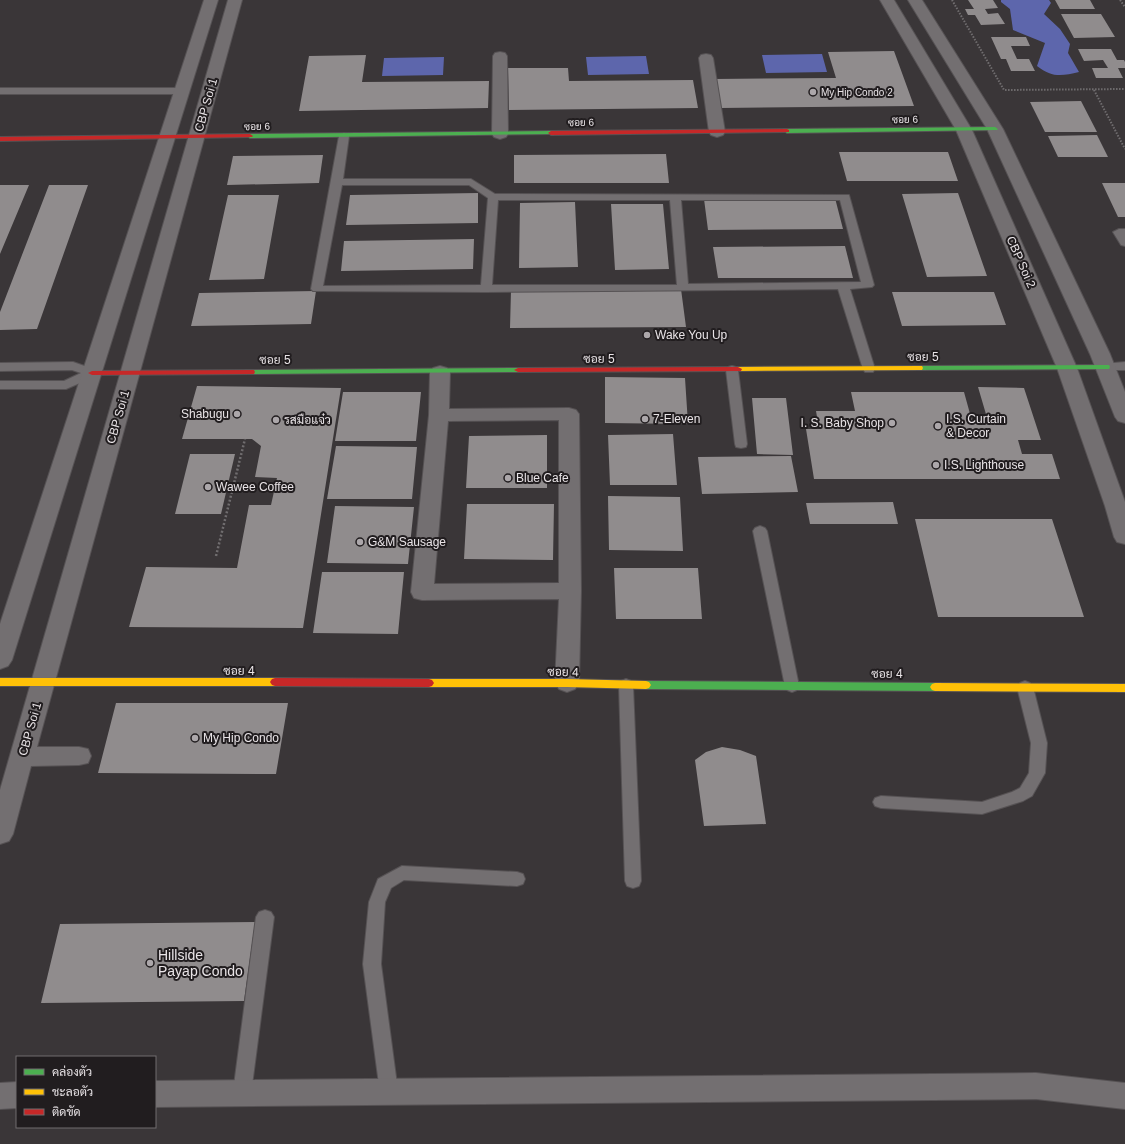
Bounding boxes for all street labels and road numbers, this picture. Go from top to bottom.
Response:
street label: CBP Soi 1 [192,76,220,133]
street label: ซอย 6 [892,114,919,125]
street label: ซอย 6 [568,117,595,128]
street label: ซอย 6 [244,121,271,132]
street label: CBP Soi 2 [1003,234,1039,290]
street label: ซอย 5 [907,350,939,364]
street label: ซอย 5 [583,352,615,366]
street label: ซอย 5 [259,353,291,367]
street label: CBP Soi 1 [104,388,132,445]
street label: ซอย 4 [223,664,255,678]
street label: ซอย 4 [547,665,579,679]
street label: ซอย 4 [871,667,903,681]
street label: CBP Soi 1 [16,700,44,757]

